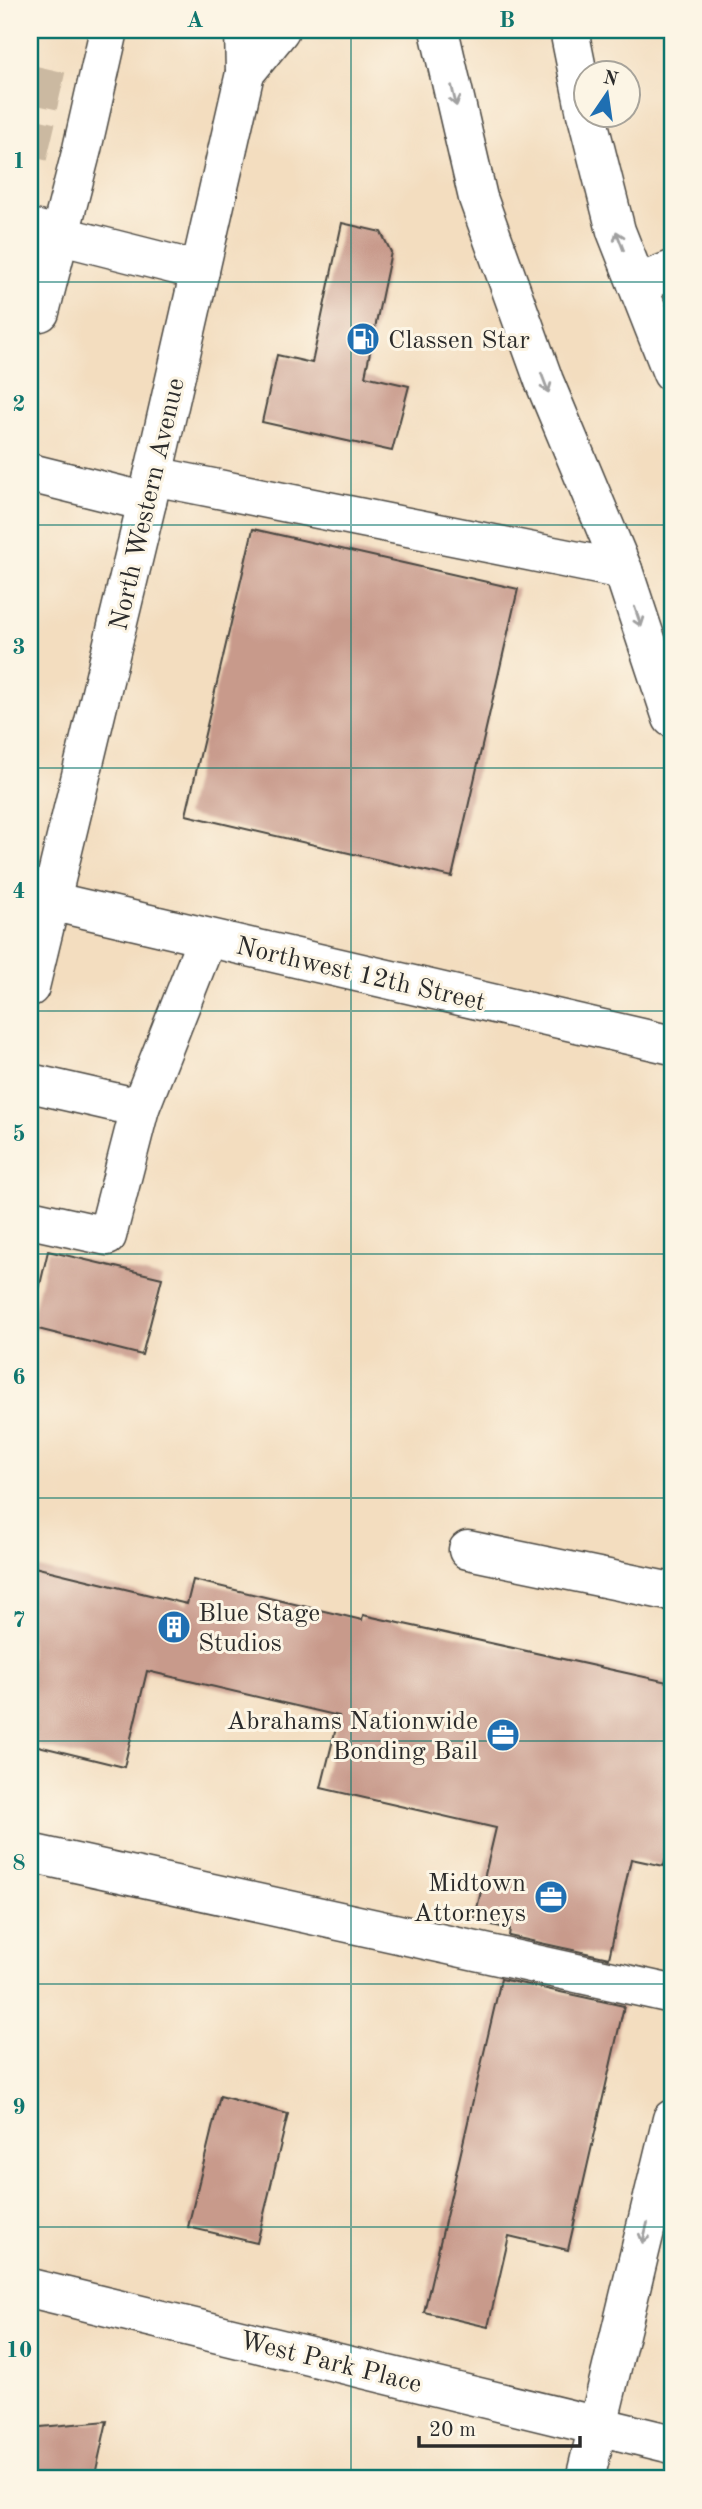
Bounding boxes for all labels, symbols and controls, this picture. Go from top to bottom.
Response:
text: A [186,9,204,32]
text: B [499,9,515,32]
north arrow [572,60,642,130]
text: N [601,69,620,91]
one-way arrow [448,84,461,107]
text: 1 [12,150,26,173]
one-way arrow [613,231,626,253]
fuel station icon: Classen Star [344,320,382,358]
place label: Classen Star [388,328,530,354]
one-way arrow [539,371,552,393]
street label: North Western Avenue [106,376,190,633]
text: 2 [12,393,26,416]
one-way arrow [633,605,645,627]
text: 3 [12,636,26,659]
text: 4 [12,880,26,903]
street label: Northwest 12th Street [233,934,488,1016]
text: 5 [12,1123,26,1146]
text: 6 [12,1366,26,1389]
place label: Blue Stage Studios [198,1601,320,1657]
building icon: Blue Stage Studios [155,1608,193,1646]
text: 7 [12,1609,26,1632]
place label: Abrahams Nationwide Bonding Bail [226,1709,478,1765]
office icon: Abrahams Nationwide Bonding Bail [484,1716,522,1754]
text: 8 [12,1852,26,1875]
place label: Midtown Attorneys [413,1871,526,1927]
office icon: Midtown Attorneys [532,1878,570,1916]
text: 9 [12,2096,26,2119]
one-way arrow [638,2221,651,2243]
street label: West Park Place [237,2328,424,2398]
text: 10 [6,2339,32,2362]
scale bar [419,2404,580,2448]
text: 20 m [429,2420,476,2441]

